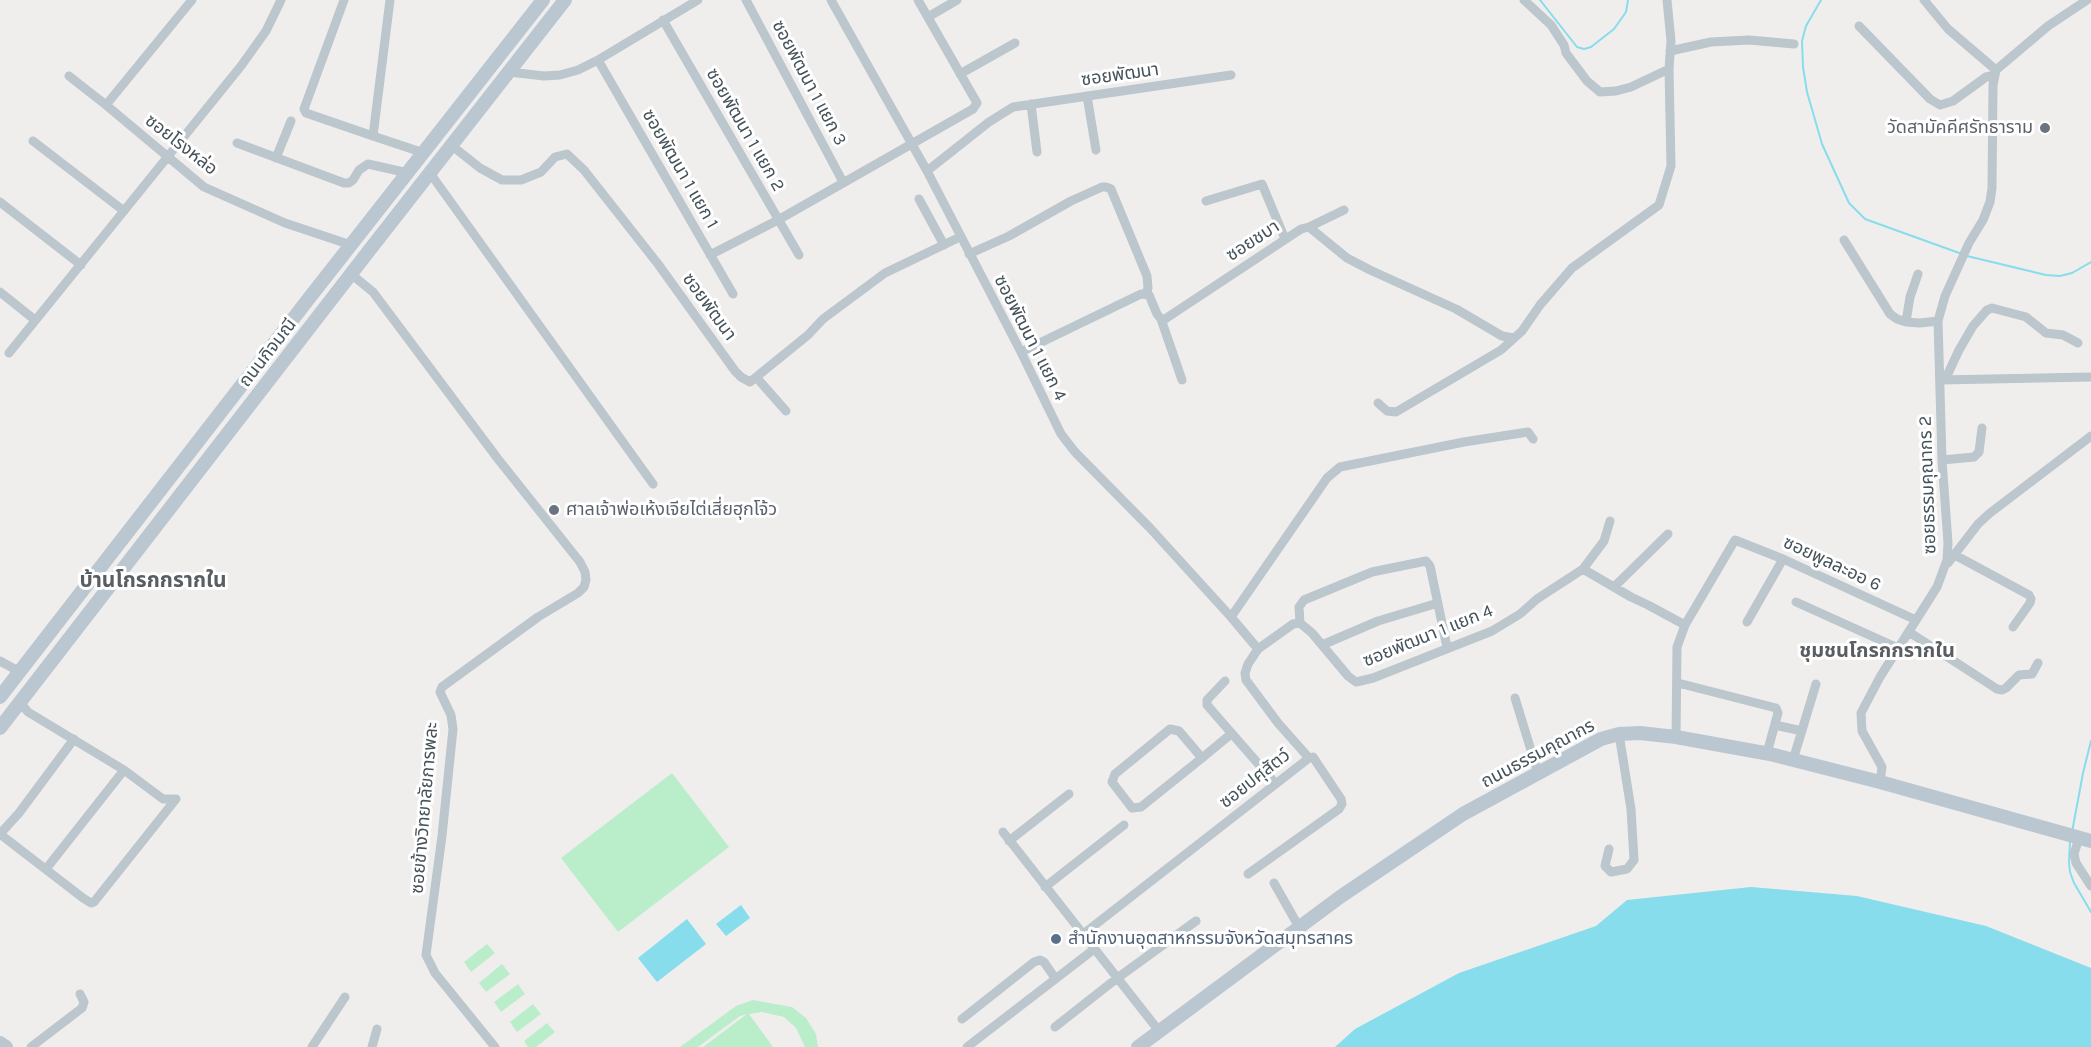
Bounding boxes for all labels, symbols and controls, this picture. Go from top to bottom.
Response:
street label: ซอยพัฒนา 1 แยก 3 [767,17,851,149]
street label: ซอยพัฒนา [1080,59,1160,91]
street label: ซอยพัฒนา 1 แยก 2 [701,65,789,195]
street label: ซอยพัฒนา 1 แยก 1 [637,106,723,232]
street label: ซอยโรงหล่อ [140,110,222,180]
place label: วัดสามัคคีศรัทธาราม [1887,117,2033,139]
marker: วัดสามัคคีศรัทธาราม [2038,121,2052,135]
street label: ซอยชบา [1222,216,1284,266]
street label: ซอยพัฒนา [677,269,741,345]
street label: ซอยพัฒนา 1 แยก 4 [989,272,1071,404]
street label: ถนนกิจมณี [235,315,301,391]
street label: ซอยธรรมคุณากร 2 [1915,415,1941,555]
place label: ศาลเจ้าพ่อเห้งเจียไต่เสี่ยฮุกโจ้ว [566,499,777,521]
marker: ศาลเจ้าพ่อเห้งเจียไต่เสี่ยฮุกโจ้ว [547,503,561,517]
street label: ซอยพูลละออ 6 [1780,532,1884,596]
district label: บ้านโกรกกรากใน [79,568,227,594]
street label: ซอยพัฒนา 1 แยก 4 [1360,600,1496,672]
district label: ชุมชนโกรกกรากใน [1799,639,1955,663]
street label: ถนนธรรมคุณากร [1477,715,1599,793]
street label: ซอยข้างวิทยาลัยการพละ [407,721,443,895]
street label: ซอยปศุสัตว์ [1215,745,1295,813]
place label: สำนักงานอุตสาหกรรมจังหวัดสมุทรสาคร [1068,928,1353,950]
marker: สำนักงานอุตสาหกรรมจังหวัดสมุทรสาคร [1049,932,1063,946]

